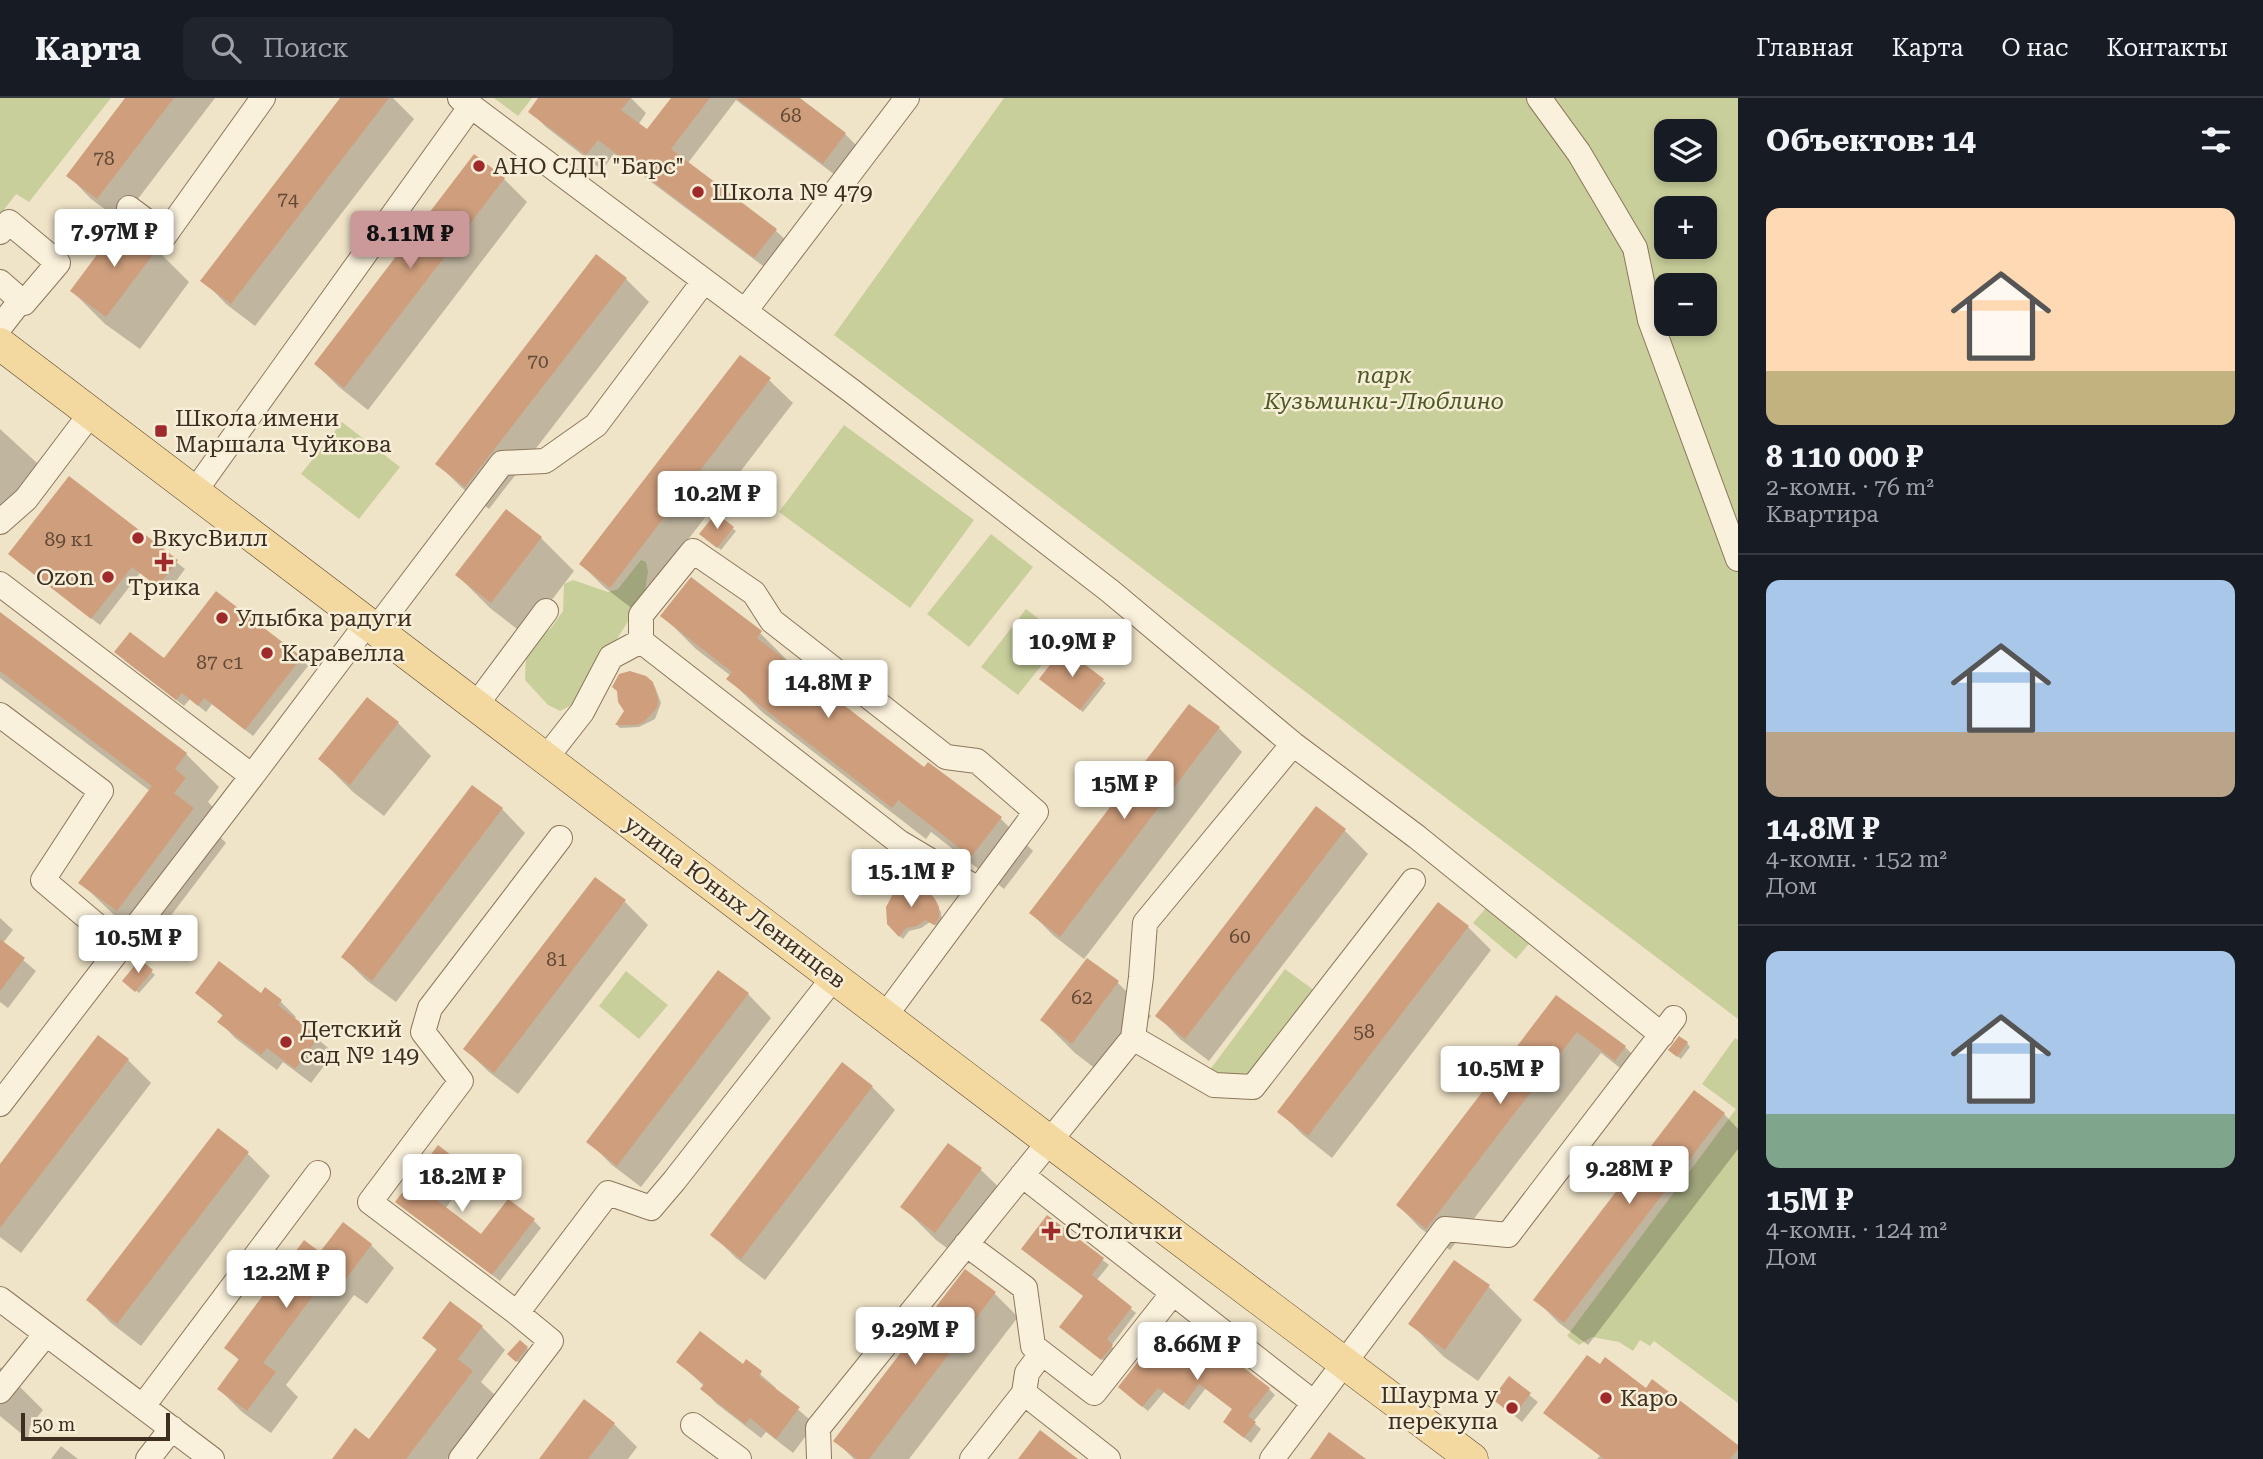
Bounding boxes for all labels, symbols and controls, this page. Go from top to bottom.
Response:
search box [183,17,673,80]
text: Карта [35,29,141,68]
icon: search [207,29,245,67]
text: Поиск [263,33,349,63]
text: Главная [1756,34,1854,62]
text: Карта [1892,34,1963,62]
text: О нас [2001,34,2068,62]
text: Контакты [2106,34,2228,62]
house number: 68 [780,104,802,127]
map controls [1654,119,1717,336]
button: layers [1654,119,1717,182]
icon: filters [2197,121,2235,159]
text: Объектов: 14 [1766,123,1976,158]
house number: 78 [93,147,115,170]
place label: АНО СДЦ "Барс" [493,153,684,180]
marker: АНО СДЦ "Барс" [471,158,487,174]
place label: Школа № 479 [712,179,873,206]
marker: Школа № 479 [690,184,706,200]
house number: 74 [277,188,299,211]
button: + [1654,196,1717,259]
pin: 7.97M ₽ [49,209,179,269]
pin: 8.11M ₽ [345,212,475,271]
text: 7.97M ₽ [71,218,157,245]
text: 8.11M ₽ [367,220,453,247]
icon: home [1938,253,2064,379]
button: − [1654,273,1717,336]
house number: 70 [527,350,549,373]
park label: парк Кузьминки-Люблино [1263,362,1504,415]
place label: Школа имени Маршала Чуйкова [175,405,392,458]
marker: Школа имени Маршала Чуйкова [153,423,169,439]
text: 8 110 000 ₽ [1766,439,1923,474]
pin: 10.2M ₽ [652,472,782,531]
text: 2-комн. · 76 m² [1766,474,1934,501]
text: 10.2M ₽ [674,480,760,507]
text: Квартира [1766,501,1879,528]
place label: ВкусВилл [152,525,268,552]
house number: 89 к1 [45,528,93,551]
marker: ВкусВилл [130,530,146,546]
marker: Трика [156,554,172,570]
place label: Ozon [36,564,94,591]
marker: Ozon [100,569,116,585]
place label: Трика [128,574,200,601]
place label: Улыбка радуги [236,605,412,632]
marker: Улыбка радуги [214,610,230,626]
pin: 10.9M ₽ [1007,620,1137,679]
icon: home [1938,625,2064,751]
text: 10.9M ₽ [1029,628,1115,655]
place label: Каравелла [281,640,405,667]
marker: Каравелла [259,645,275,661]
house number: 87 с1 [196,651,244,674]
pin: 14.8M ₽ [763,660,893,720]
text: 14.8M ₽ [785,669,871,696]
pin: 15M ₽ [1075,762,1173,821]
text: 15M ₽ [1091,770,1157,797]
street label: улица Юных Ленинцев [619,810,851,994]
text: 14.8M ₽ [1766,811,1879,846]
text: 4-комн. · 152 m² [1766,846,1947,873]
pin: 15.1M ₽ [846,850,976,909]
text: 15.1M ₽ [868,858,954,885]
text: Дом [1766,873,1817,900]
pin: 10.5M ₽ [73,916,203,975]
text: 10.5M ₽ [95,924,181,951]
house number: 60 [1229,925,1251,948]
house number: 81 [546,948,568,971]
house number: 62 [1071,986,1093,1009]
icon: home [1938,996,2064,1122]
place label: Детский сад № 149 [300,1016,419,1069]
house number: 58 [1353,1020,1375,1043]
marker: Детский сад № 149 [278,1034,294,1050]
pin: 10.5M ₽ [1435,1046,1565,1106]
text: 10.5M ₽ [1457,1055,1543,1082]
pin: 9.28M ₽ [1564,1146,1694,1206]
pin: 18.2M ₽ [397,1154,527,1214]
text: 9.28M ₽ [1586,1155,1672,1182]
text: 18.2M ₽ [419,1163,505,1190]
text: 15M ₽ [1766,1182,1853,1217]
text: 4-комн. · 124 m² [1766,1217,1947,1244]
place label: Столички [1065,1218,1183,1245]
marker: Столички [1043,1223,1059,1239]
text: Дом [1766,1244,1817,1271]
pin: 12.2M ₽ [221,1250,351,1310]
text: 12.2M ₽ [243,1259,329,1286]
pin: 9.29M ₽ [850,1308,980,1367]
text: 9.29M ₽ [872,1316,958,1343]
pin: 8.66M ₽ [1132,1322,1262,1382]
text: 8.66M ₽ [1154,1331,1240,1358]
place label: Шаурма у перекупа [1381,1382,1499,1435]
place label: Kapo [1620,1385,1678,1412]
marker: Kapo [1598,1390,1614,1406]
marker: Шаурма у перекупа [1504,1400,1520,1416]
scale bar [21,1410,170,1442]
text: 50 m [32,1413,75,1436]

